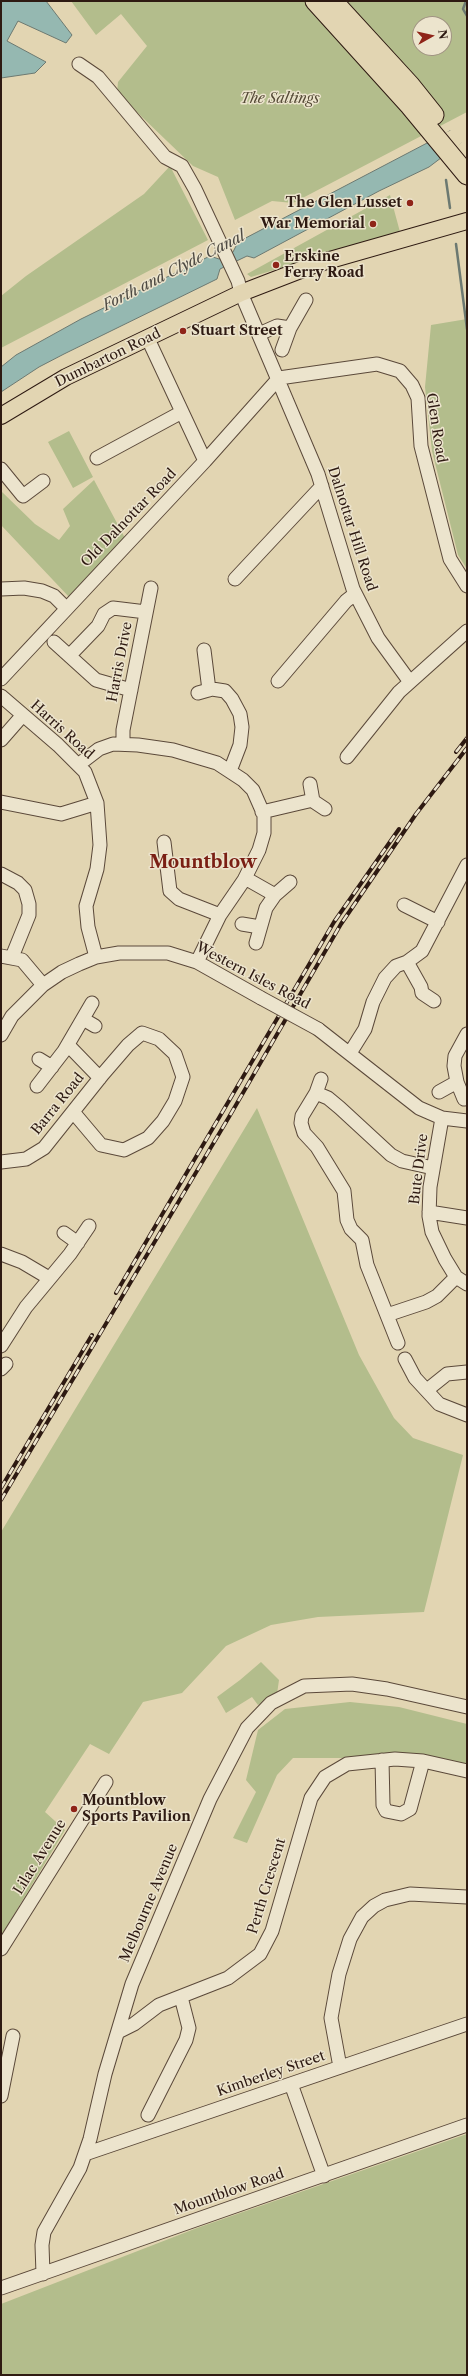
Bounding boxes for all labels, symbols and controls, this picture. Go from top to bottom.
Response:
north arrow [412,16,452,56]
text: N [435,29,450,40]
park label: The Saltings [240,91,320,107]
place label: The Glen Lusset [286,195,402,211]
marker: The Glen Lusset [405,198,415,208]
place label: War Memorial [260,216,365,232]
marker: War Memorial [368,219,378,229]
water label: Forth and Clyde Canal [100,227,248,315]
place label: Erskine Ferry Road [284,249,364,282]
marker: Erskine Ferry Road [271,260,281,270]
place label: Stuart Street [191,323,283,339]
street label: Dumbarton Road [52,325,164,391]
marker: Stuart Street [178,326,188,336]
street label: Glen Road [422,392,450,464]
street label: Dalnottar Hill Road [324,465,380,593]
street label: Old Dalnottar Road [78,466,180,570]
street label: Harris Drive [104,620,136,704]
street label: Harris Road [27,697,97,763]
district label: Mountblow [149,852,257,874]
street label: Western Isles Road [193,939,313,1013]
street label: Barra Road [28,1070,88,1138]
street label: Bute Drive [406,1133,432,1205]
place label: Mountblow Sports Pavilion [82,1793,191,1826]
marker: Mountblow Sports Pavilion [69,1804,79,1814]
street label: Lilac Avenue [10,1816,70,1898]
street label: Perth Crescent [244,1836,290,1936]
street label: Melbourne Avenue [116,1841,182,1965]
street label: Kimberley Street [215,2048,327,2100]
street label: Mountblow Road [172,2165,286,2219]

